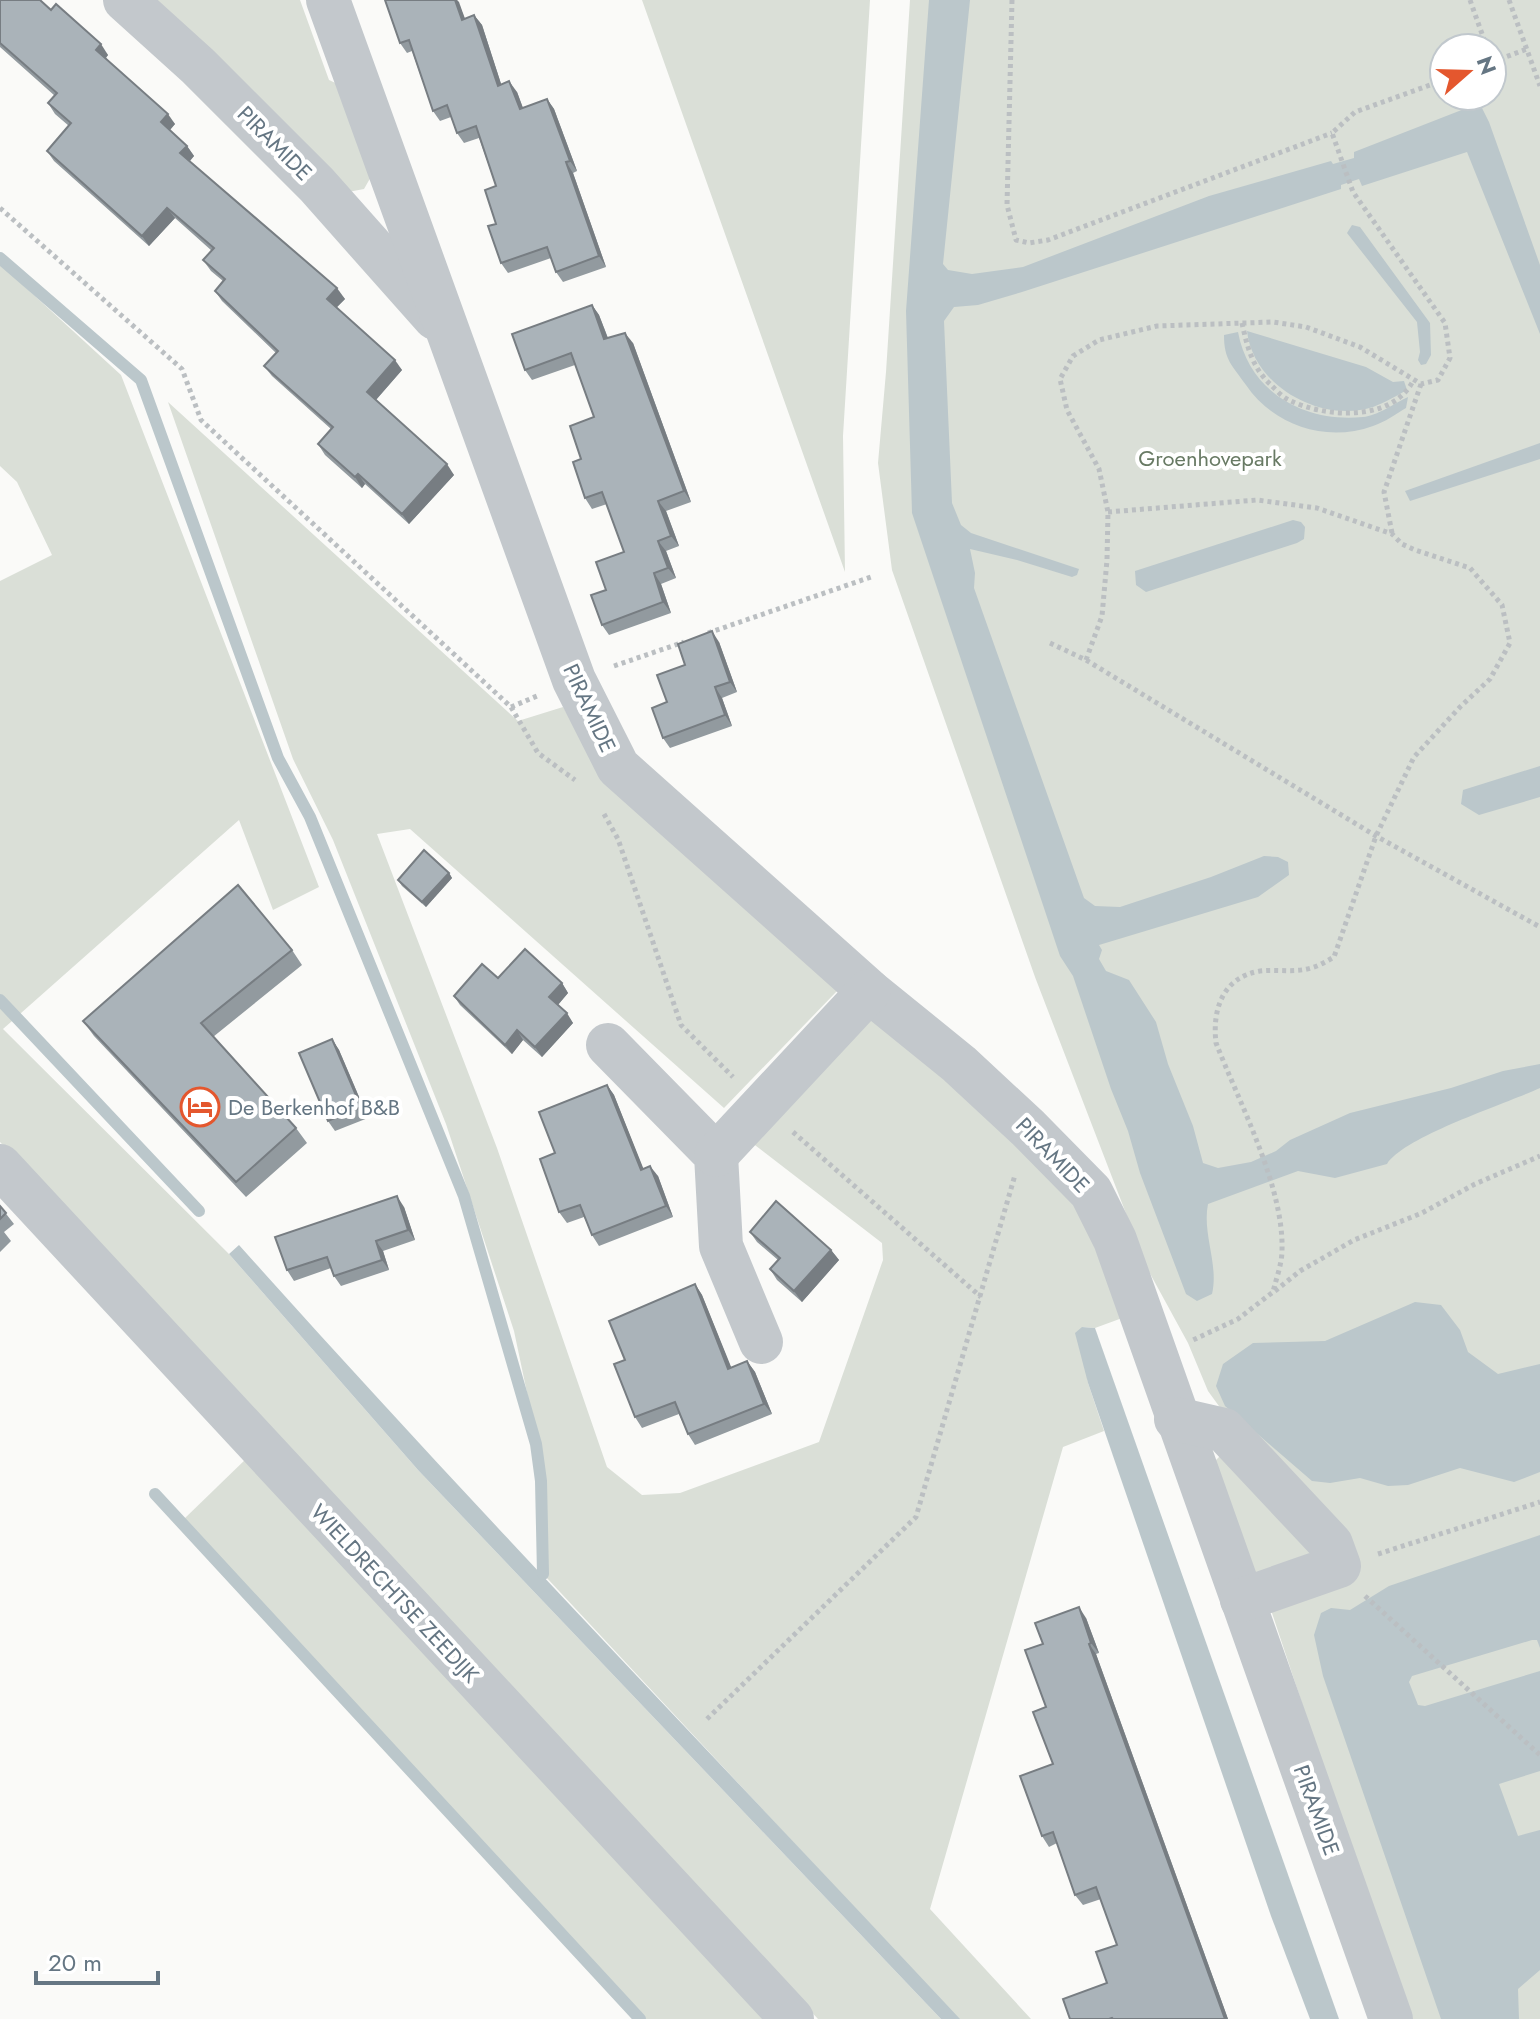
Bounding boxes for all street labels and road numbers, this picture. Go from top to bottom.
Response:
street label: PIRAMIDE [230,98,320,188]
street label: PIRAMIDE [556,658,624,758]
street label: PIRAMIDE [1009,1110,1097,1200]
street label: WIELDRECHTSE ZEEDIJK [303,1496,487,1690]
street label: PIRAMIDE [1286,1760,1348,1860]

